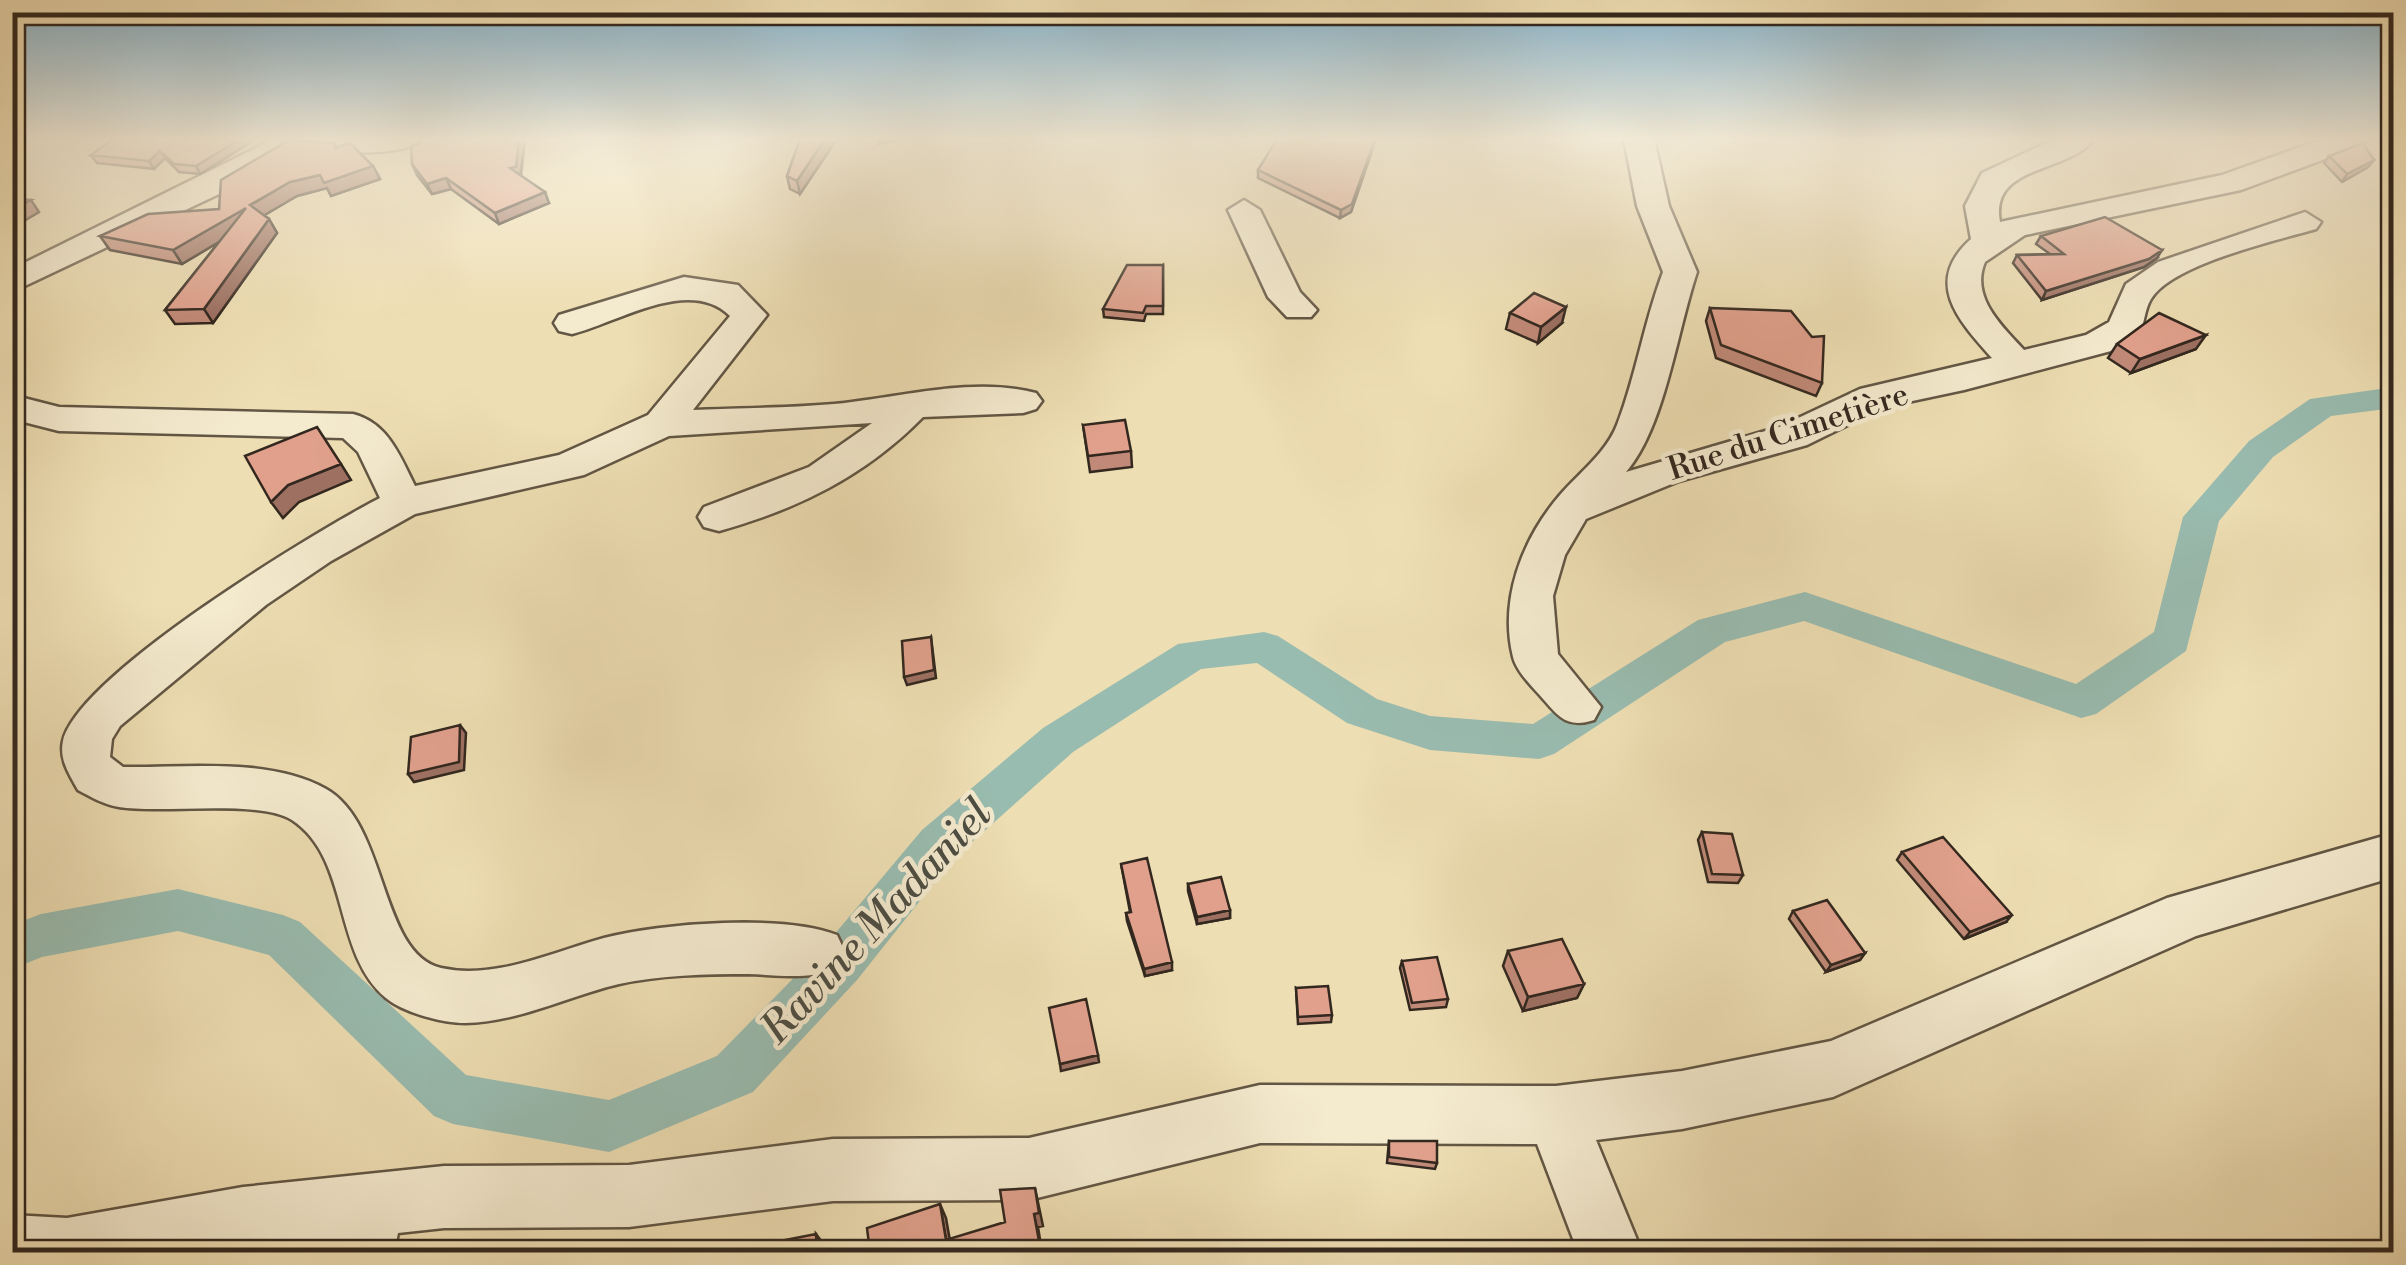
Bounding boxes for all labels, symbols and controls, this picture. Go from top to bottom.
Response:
street label: Rue du Cimetière [1663,374,1913,490]
water label: Ravine Madaniel [749,788,1004,1056]

